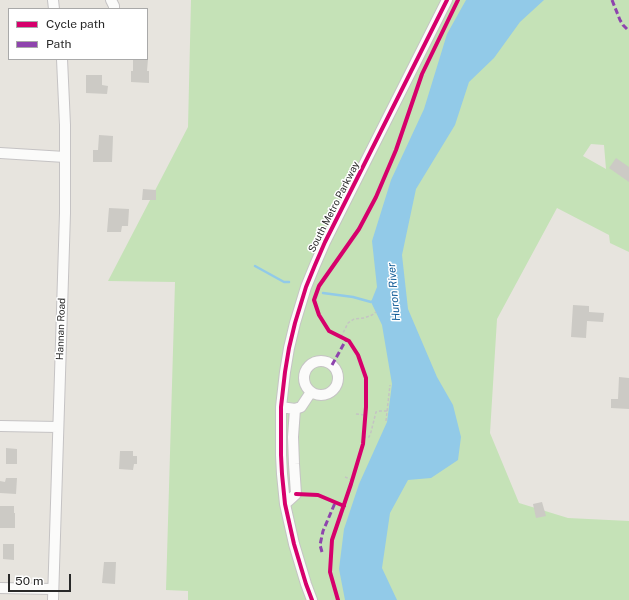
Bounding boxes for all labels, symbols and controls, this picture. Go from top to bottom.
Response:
legend [8,8,148,60]
text: Cycle path [46,17,105,31]
text: Path [46,37,72,51]
street label: South Metro Parkway [306,160,362,254]
water label: Huron River [385,262,403,322]
street label: Hannan Road [54,298,68,360]
scale bar [10,566,73,592]
text: 50 m [15,574,43,588]

